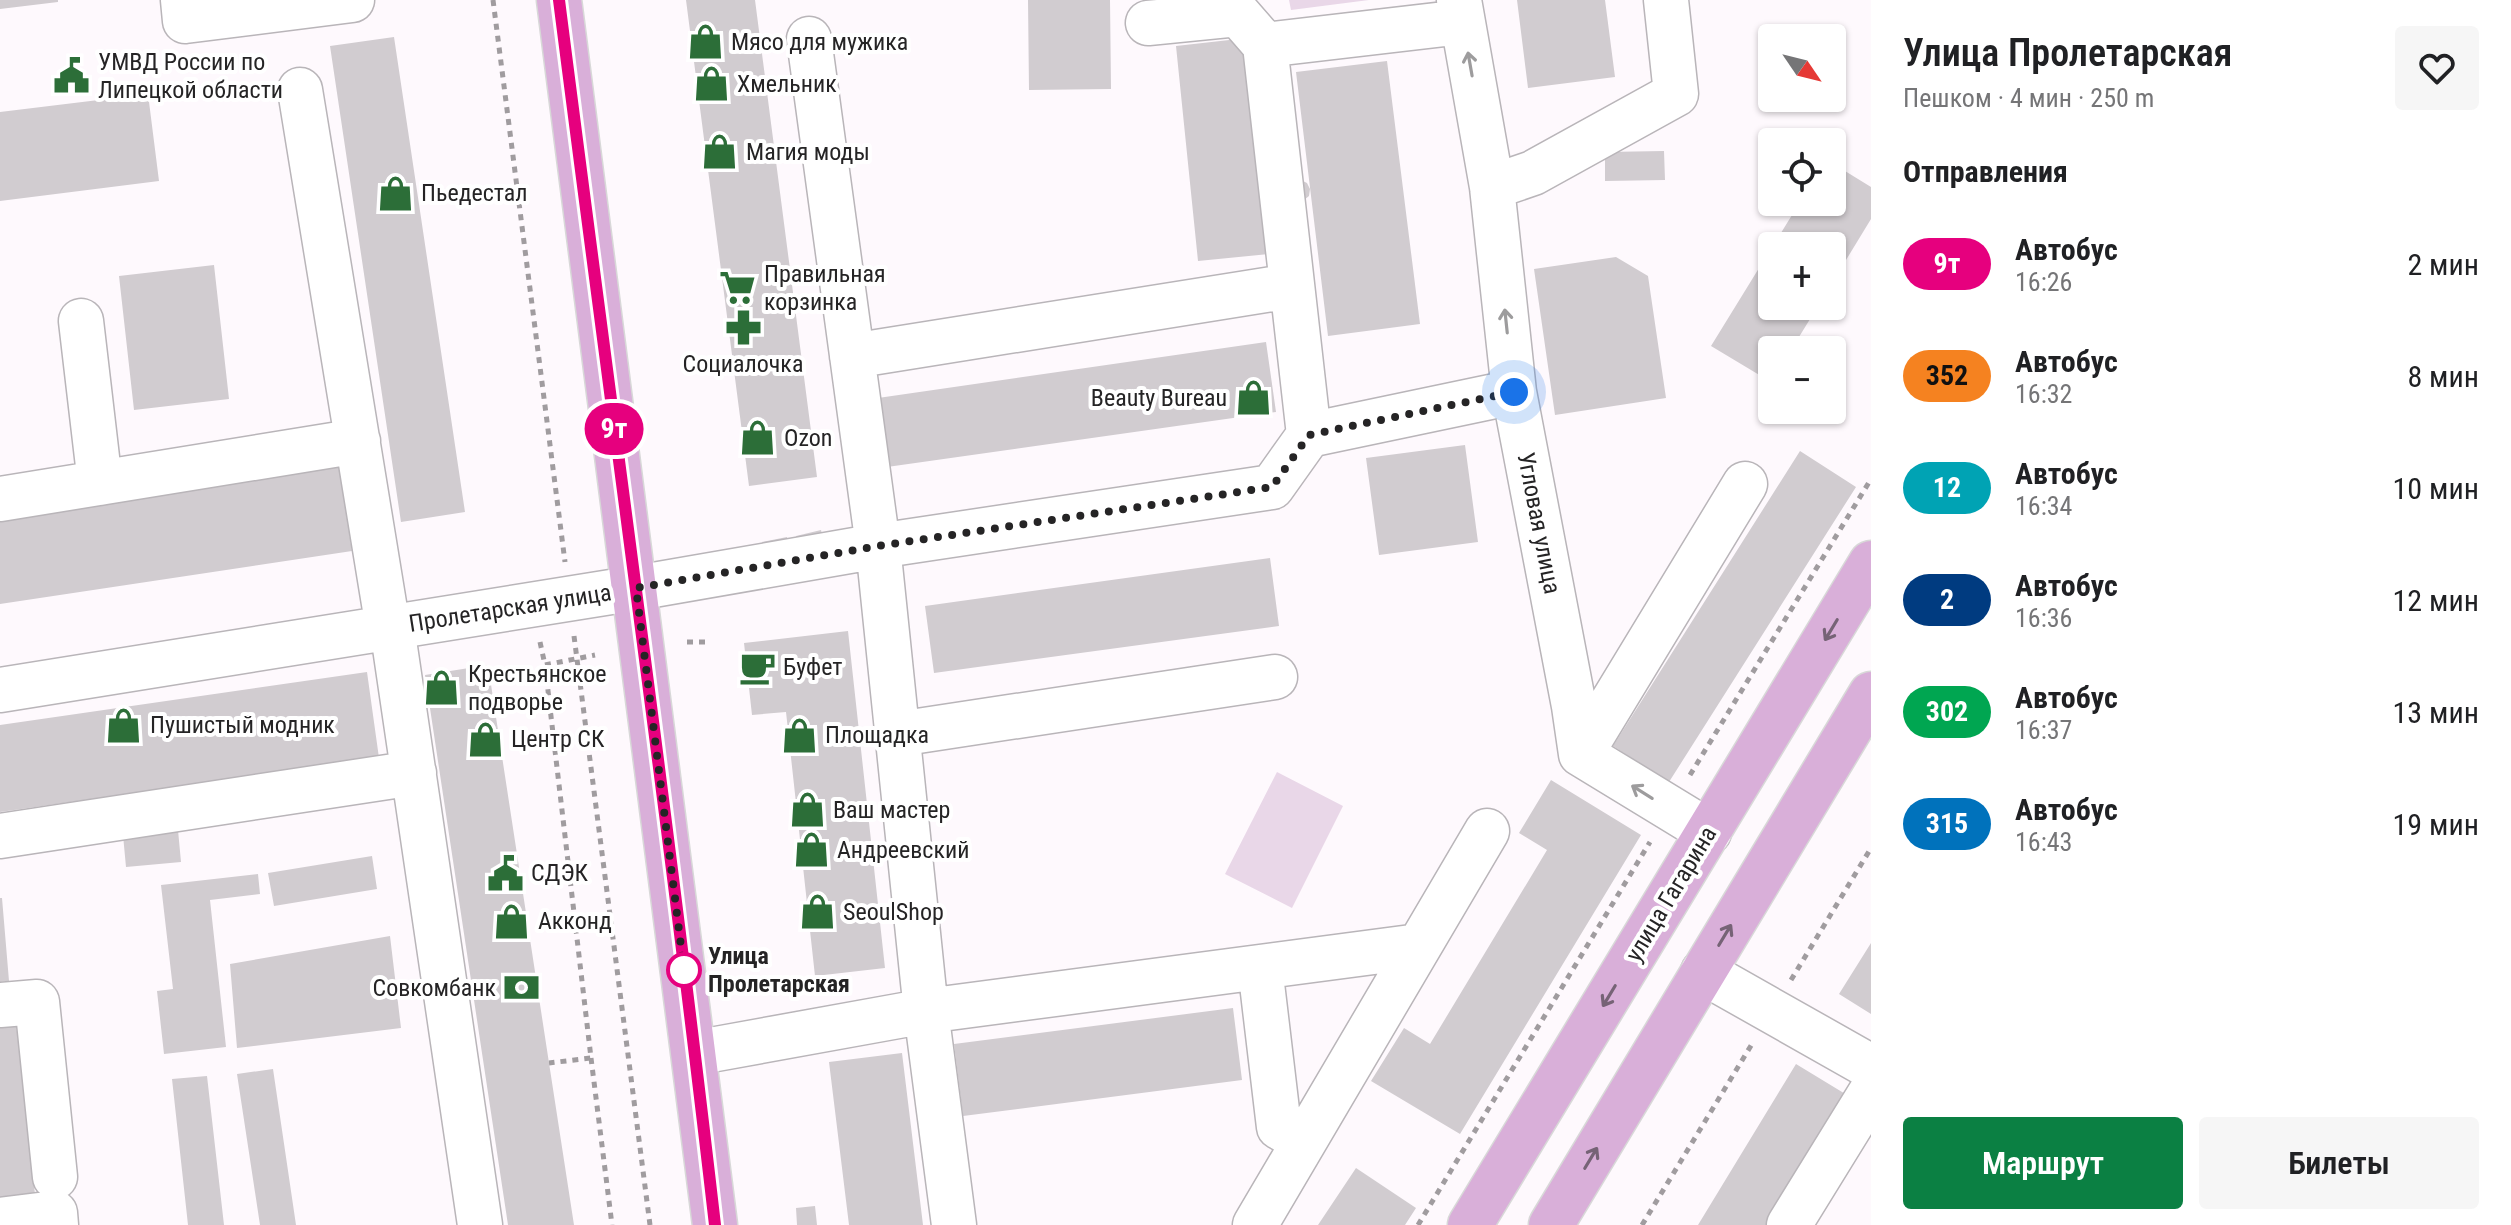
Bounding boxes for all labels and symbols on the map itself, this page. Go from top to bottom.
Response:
shop icon: Мясо для мужика [686,23,724,61]
north arrow [1758,24,1846,112]
place label: Мясо для мужика [731,28,908,56]
place label: УМВД России по Липецкой области [98,48,283,104]
one-way arrow [1461,51,1476,77]
public building icon: УМВД России по Липецкой области [53,57,91,95]
shop icon: Хмельник [692,65,730,103]
place label: Хмельник [737,70,837,98]
shop icon: Магия моды [701,133,739,171]
place label: Магия моды [746,138,870,166]
shop icon: Пьедестал [376,174,414,212]
place label: Пьедестал [421,179,528,207]
place label: Правильная корзинка [764,260,886,316]
supermarket icon: Правильная корзинка [719,269,757,307]
pharmacy icon: Социалочка [724,308,762,346]
one-way arrow [1499,308,1514,335]
place label: Социалочка [683,350,803,378]
your location [1494,372,1534,412]
shop icon: Beauty Bureau [1234,379,1272,417]
place label: Beauty Bureau [1091,384,1227,412]
line badge: 9т [578,403,650,455]
shop icon: Ozon [739,419,777,457]
place label: Ozon [784,424,832,452]
street label: Угловая улица [1512,450,1566,596]
street label: Пролетарская улица [407,578,613,638]
one-way arrow [1822,618,1838,641]
cafe icon: Буфет [738,648,776,686]
place label: Буфет [783,653,842,681]
place label: Крестьянское подворье [468,660,607,716]
shop icon: Крестьянское подворье [423,669,461,707]
shop icon: Пушистый модник [105,706,143,744]
place label: Пушистый модник [150,711,335,739]
shop icon: Площадка [780,716,818,754]
shop icon: Центр СК [466,720,504,758]
place label: Площадка [825,721,929,749]
place label: Центр СК [511,725,605,753]
one-way arrow [1631,783,1654,799]
shop icon: Ваш мастер [788,791,826,829]
place label: Ваш мастер [833,796,950,824]
street label: улица Гагарина [1620,821,1722,967]
shop icon: Андреевский [792,831,830,869]
place label: Андреевский [837,836,969,864]
public building icon: СДЭК [486,854,524,892]
place label: СДЭК [531,859,589,887]
shop icon: SeoulShop [798,893,836,931]
place label: SeoulShop [843,898,944,926]
shop icon: Акконд [493,902,531,940]
place label: Акконд [538,907,612,935]
one-way arrow [1718,924,1734,947]
place label: Улица Пролетарская [708,942,850,998]
marker: Улица Пролетарская [667,953,701,987]
bank icon: Совкомбанк [503,969,541,1007]
place label: Совкомбанк [373,974,496,1002]
one-way arrow [1601,984,1617,1007]
one-way arrow [1583,1147,1599,1170]

